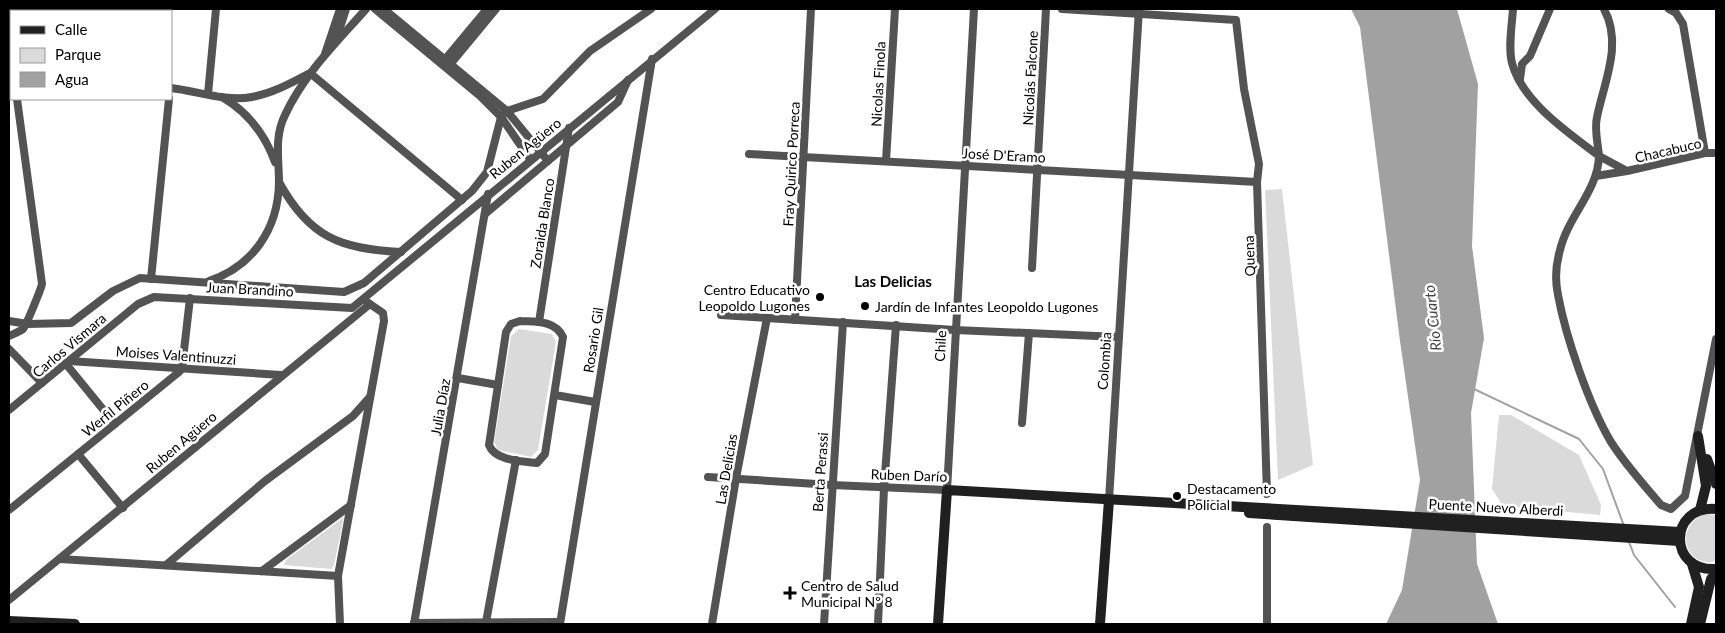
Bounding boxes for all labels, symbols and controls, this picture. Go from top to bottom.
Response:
legend [10,10,172,100]
text: Calle [55,20,88,38]
street label: Nicolás Falcone [1019,30,1041,126]
street label: Nicolas Finola [867,41,889,127]
text: Parque [55,45,101,63]
text: Agua [55,70,89,88]
street label: Fray Quirico Porreca [779,101,803,227]
street label: Ruben Agüero [486,114,564,182]
street label: Chacabuco [1633,134,1703,166]
street label: José D'Eramo [962,144,1046,166]
street label: Zoraida Blanco [526,177,558,269]
street label: Quena [1240,235,1258,277]
district label: Las Delicias [854,272,932,290]
street label: Juan Brandino [206,278,294,300]
place label: Centro Educativo Leopoldo Lugones [699,281,810,314]
water label: Río Cuarto [1420,284,1444,352]
marker: Centro Educativo Leopoldo Lugones [814,291,826,303]
place label: Jardín de Infantes Leopoldo Lugones [875,298,1098,315]
marker: Jardín de Infantes Leopoldo Lugones [859,300,871,312]
street label: Rosario Gil [579,306,607,374]
street label: Carlos Vismara [29,309,109,381]
street label: Chile [931,330,949,362]
street label: Colombia [1093,331,1115,391]
street label: Moises Valentinuzzi [115,342,237,368]
street label: Werfil Piñero [78,376,152,440]
street label: Julia Díaz [427,377,453,437]
street label: Ruben Agüero [142,407,220,477]
street label: Las Delicias [711,432,741,506]
street label: Berta Perassi [809,432,831,512]
street label: Ruben Darío [870,465,948,485]
place label: Destacamento Policial [1187,480,1276,513]
marker: Destacamento Policial [1171,490,1183,502]
street label: Puente Nuevo Alberdi [1428,495,1564,519]
place label: Centro de Salud Municipal Nº 8 [801,577,899,610]
marker: Centro de Salud Municipal Nº 8 [783,586,797,600]

